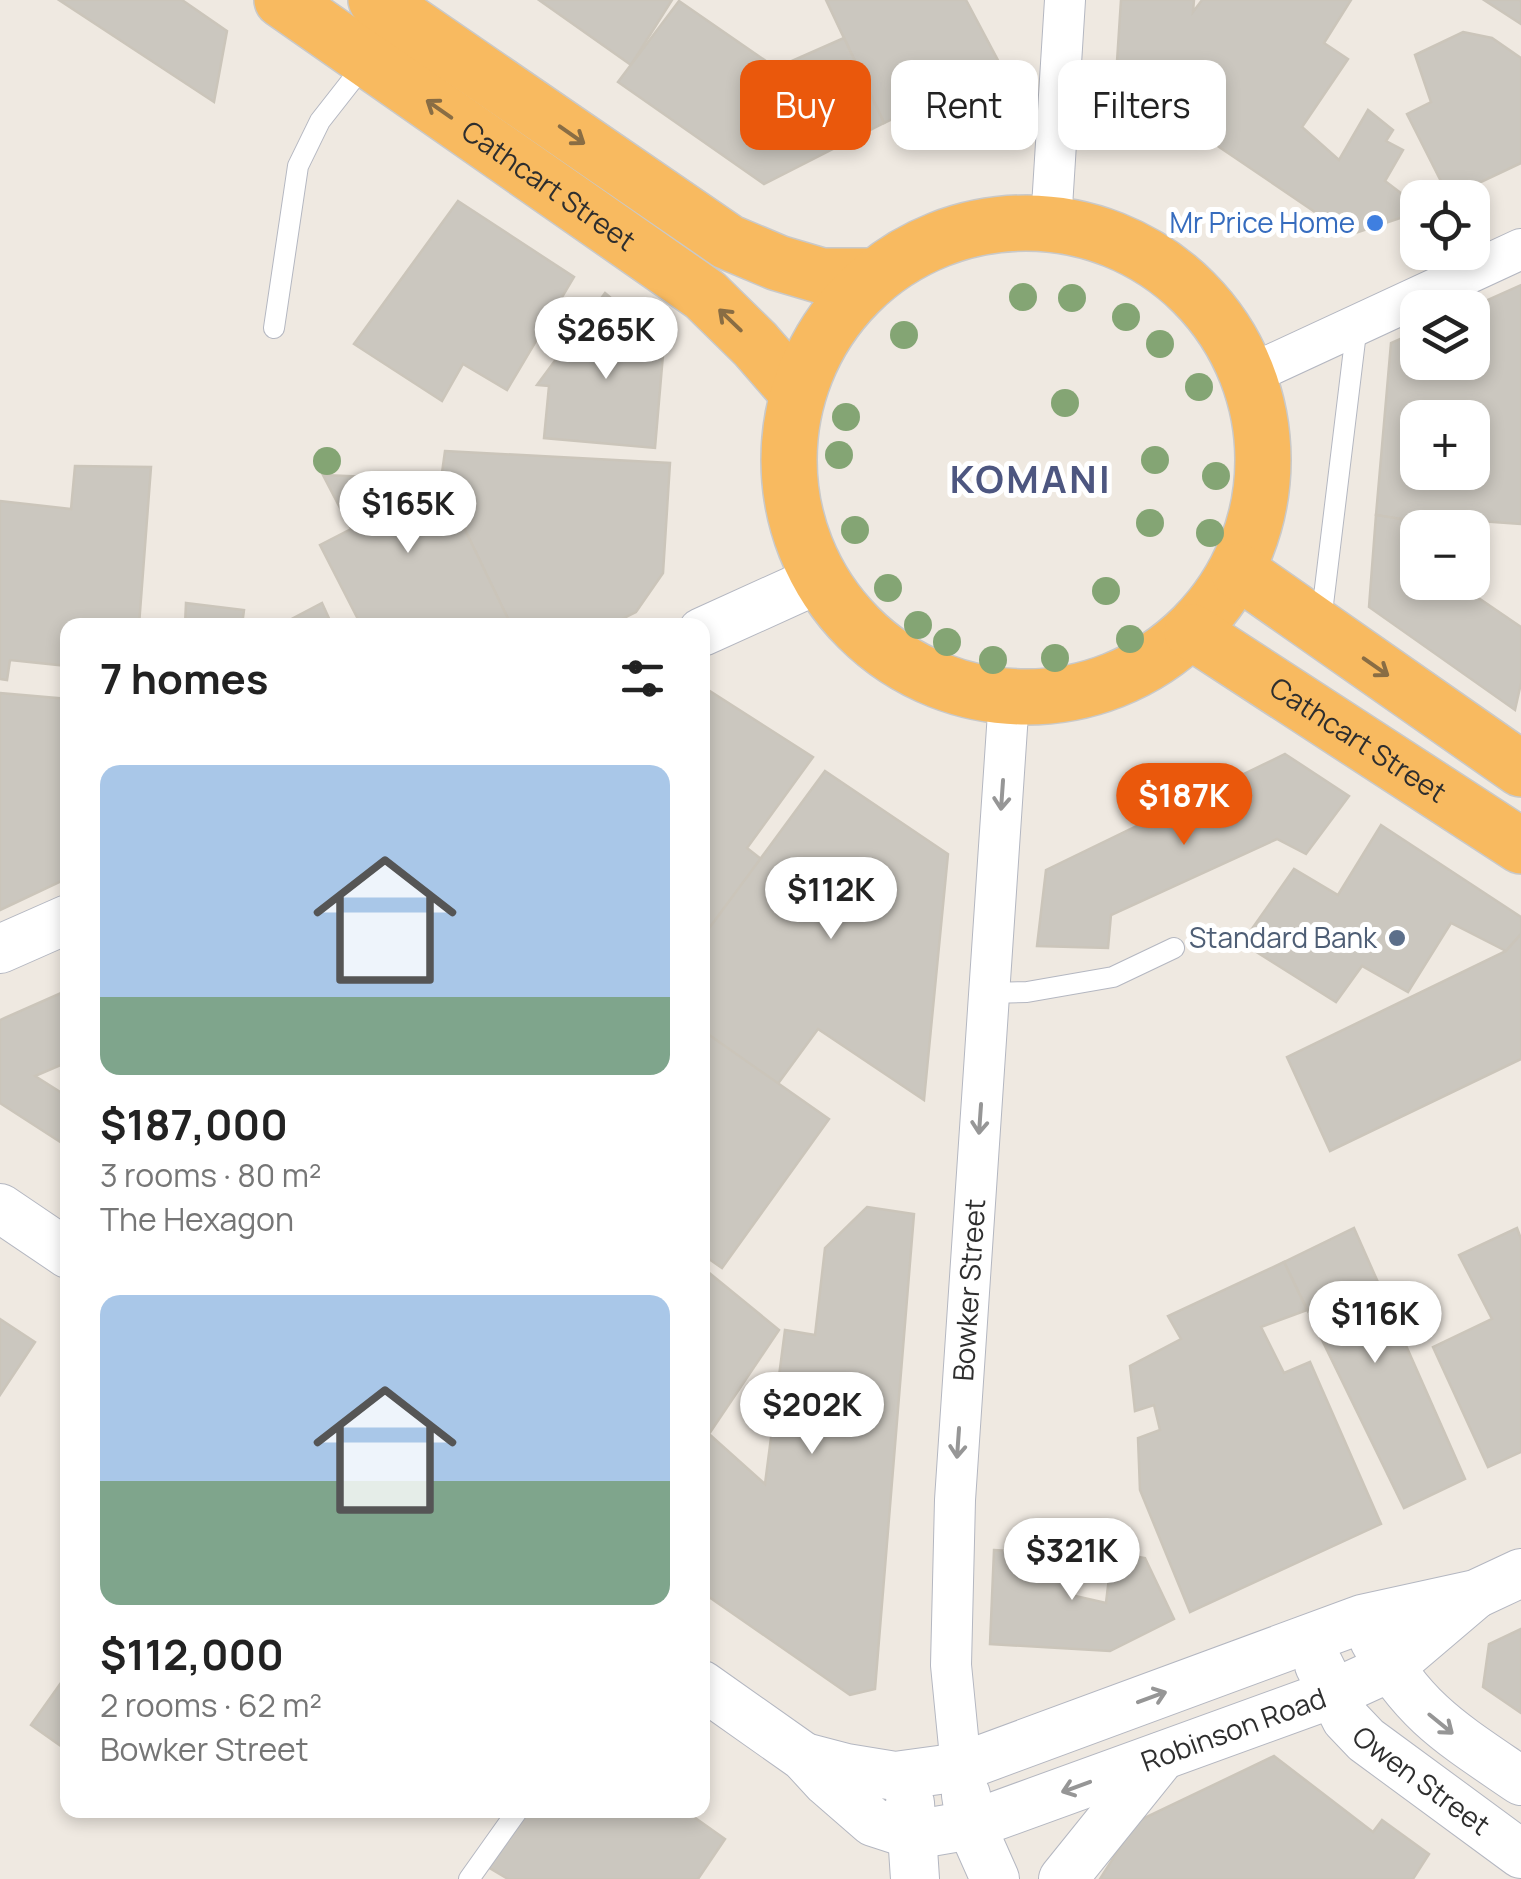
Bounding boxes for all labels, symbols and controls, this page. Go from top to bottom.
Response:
chip: Buy [740,60,871,150]
chip: Rent [891,60,1038,150]
chip: Filters [1058,60,1226,150]
one-way arrow [425,99,453,120]
street label: Cathcart Street [455,111,644,259]
one-way arrow [557,124,585,145]
map controls [1400,180,1490,600]
button: locate [1400,180,1490,270]
place label: Mr Price Home [1169,203,1355,241]
marker: Mr Price Home [1364,212,1386,234]
button: layers [1400,290,1490,380]
pin: $265K [536,297,676,382]
text: $265K [557,307,655,351]
one-way arrow [719,308,743,332]
button: + [1400,400,1490,490]
district label: KOMANI [950,452,1112,504]
pin: $165K [338,471,478,556]
text: $165K [361,481,455,525]
button: − [1400,510,1490,600]
text: 7 homes [100,649,268,707]
icon: filters [615,651,670,706]
one-way arrow [1361,656,1389,677]
street label: Cathcart Street [1263,668,1454,811]
pin: $187K [1114,763,1254,848]
text: $187K [1138,773,1230,817]
one-way arrow [992,778,1011,810]
icon: home [295,830,475,1010]
pin: $112K [761,857,901,942]
text: $112K [787,867,875,911]
place label: Standard Bank [1189,918,1378,956]
marker: Standard Bank [1386,927,1408,949]
text: $187,000 [100,1095,288,1153]
one-way arrow [970,1103,989,1135]
text: 3 rooms · 80 m² [100,1153,322,1197]
text: The Hexagon [100,1197,294,1241]
street label: Bowker Street [943,1198,993,1382]
pin: $116K [1305,1281,1445,1366]
text: $116K [1331,1291,1419,1335]
icon: home [295,1360,475,1540]
pin: $202K [742,1372,882,1457]
text: $202K [762,1382,862,1426]
one-way arrow [949,1427,968,1459]
pin: $321K [1002,1518,1142,1603]
text: $321K [1026,1528,1118,1572]
text: $112,000 [100,1625,284,1683]
street label: Robinson Road [1136,1678,1331,1780]
text: 2 rooms · 62 m² [100,1683,322,1727]
one-way arrow [1135,1687,1166,1705]
one-way arrow [1428,1713,1454,1735]
street label: Owen Street [1345,1717,1498,1843]
text: Bowker Street [100,1727,309,1771]
one-way arrow [1061,1779,1092,1797]

